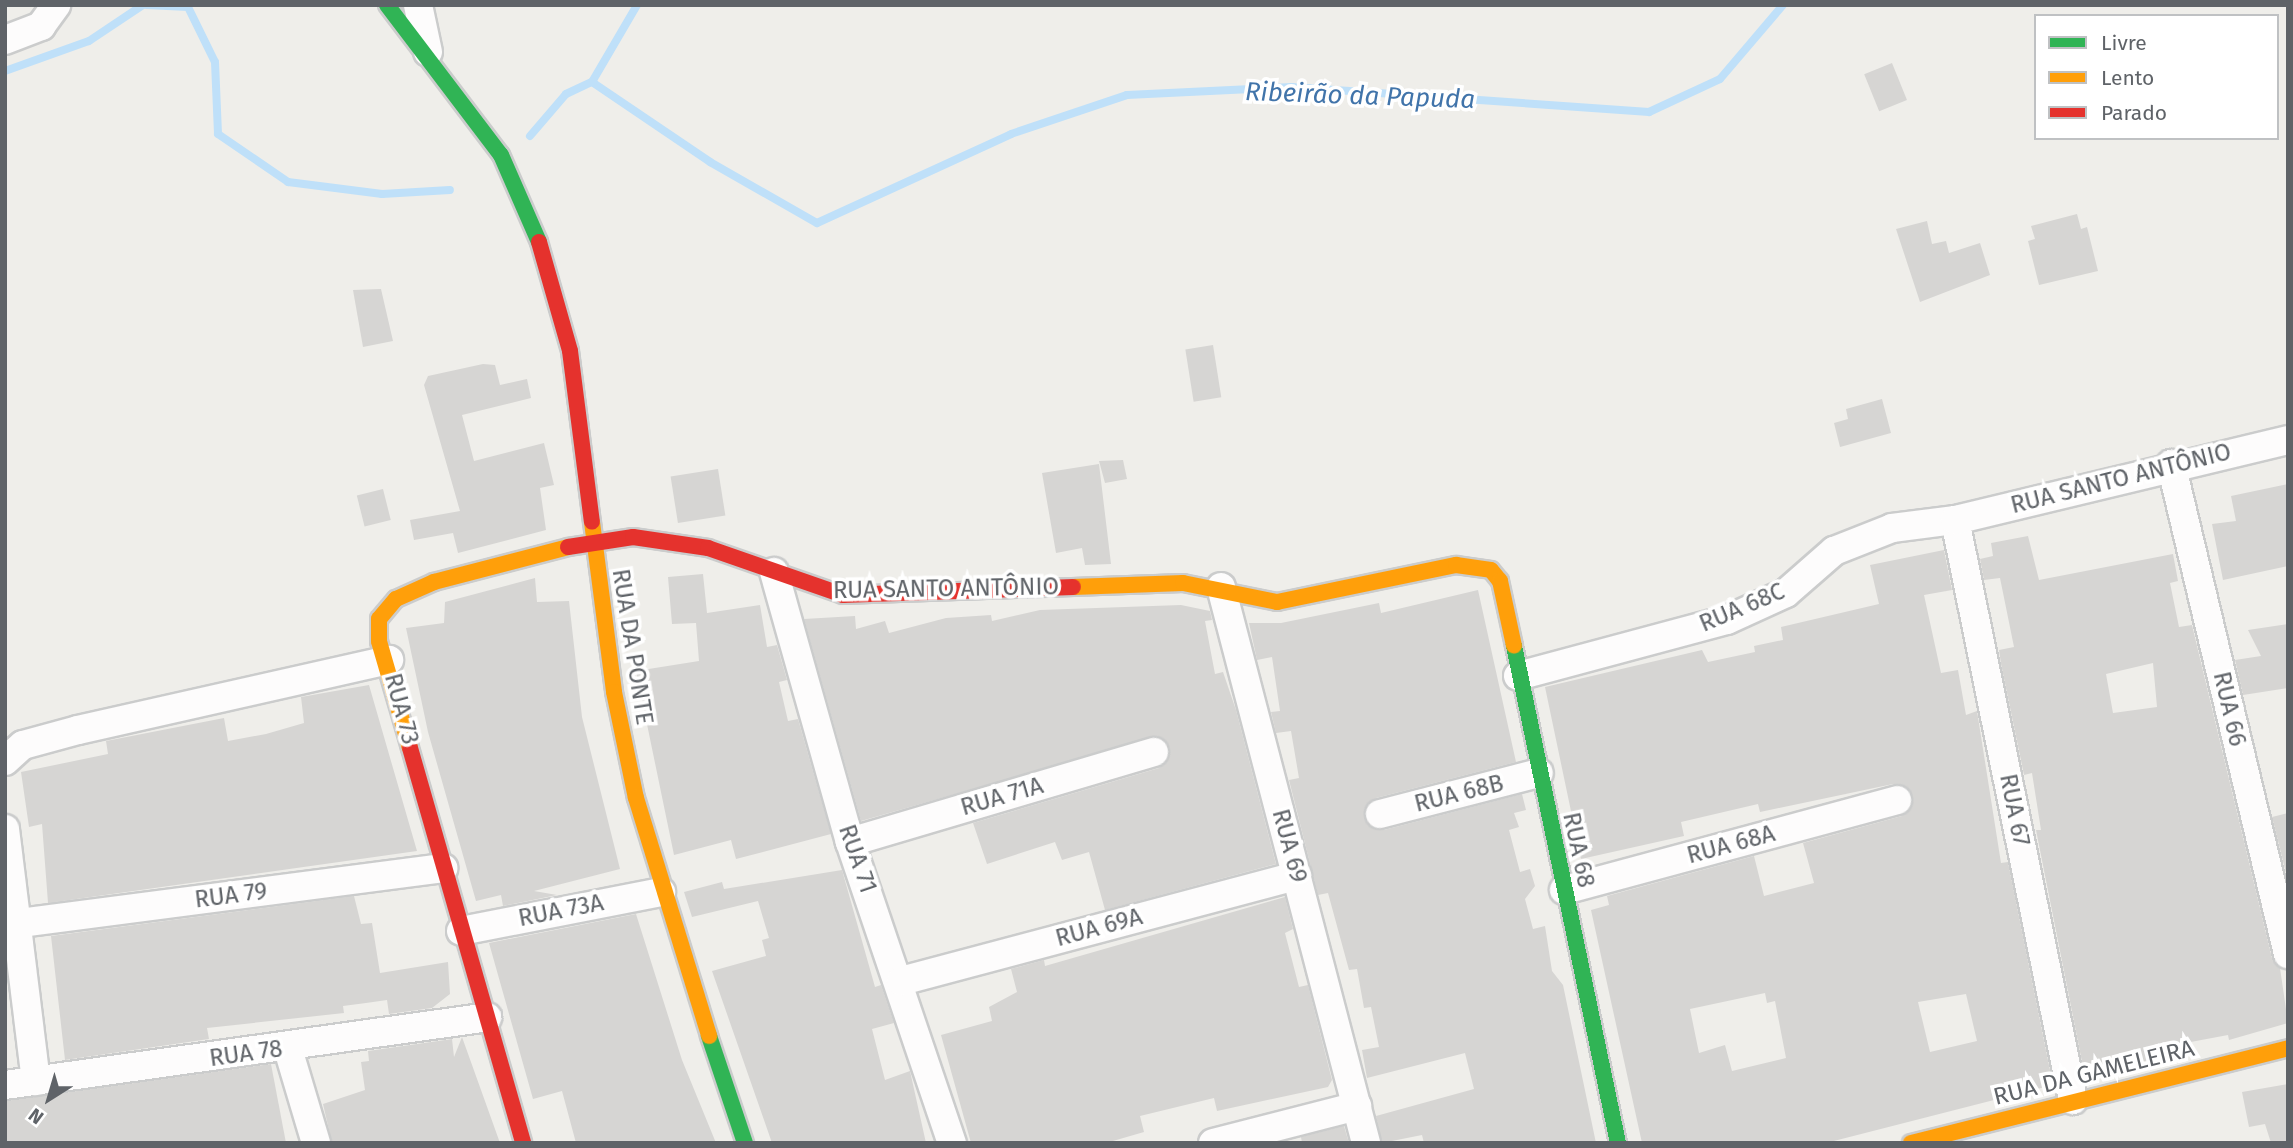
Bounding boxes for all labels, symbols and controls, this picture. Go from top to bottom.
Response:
legend [2034,14,2279,140]
text: Livre [2101,30,2147,56]
text: Lento [2101,65,2154,91]
water label: Ribeirão da Papuda [1244,76,1476,116]
text: Parado [2101,100,2167,126]
street label: RUA SANTO ANTÔNIO [2008,438,2234,520]
street label: RUA DA PONTE [605,567,659,727]
street label: RUA SANTO ANTÔNIO [833,573,1059,605]
street label: RUA 68C [1695,577,1789,639]
street label: RUA 66 [2206,669,2252,749]
street label: RUA 73 [378,670,424,748]
street label: RUA 68B [1412,769,1506,819]
street label: RUA 67 [1993,771,2035,849]
street label: RUA 71A [957,772,1047,822]
street label: RUA 69 [1265,806,1313,886]
street label: RUA 68 [1556,810,1600,890]
street label: RUA 68A [1684,819,1778,871]
street label: RUA 71 [832,821,882,897]
street label: RUA 79 [193,877,269,915]
street label: RUA 73A [516,889,606,933]
street label: RUA 69A [1052,903,1146,953]
street label: RUA DA GAMELEIRA [1991,1034,2197,1112]
street label: RUA 78 [208,1035,284,1073]
north arrow [14,1064,84,1134]
text: N [24,1103,48,1129]

